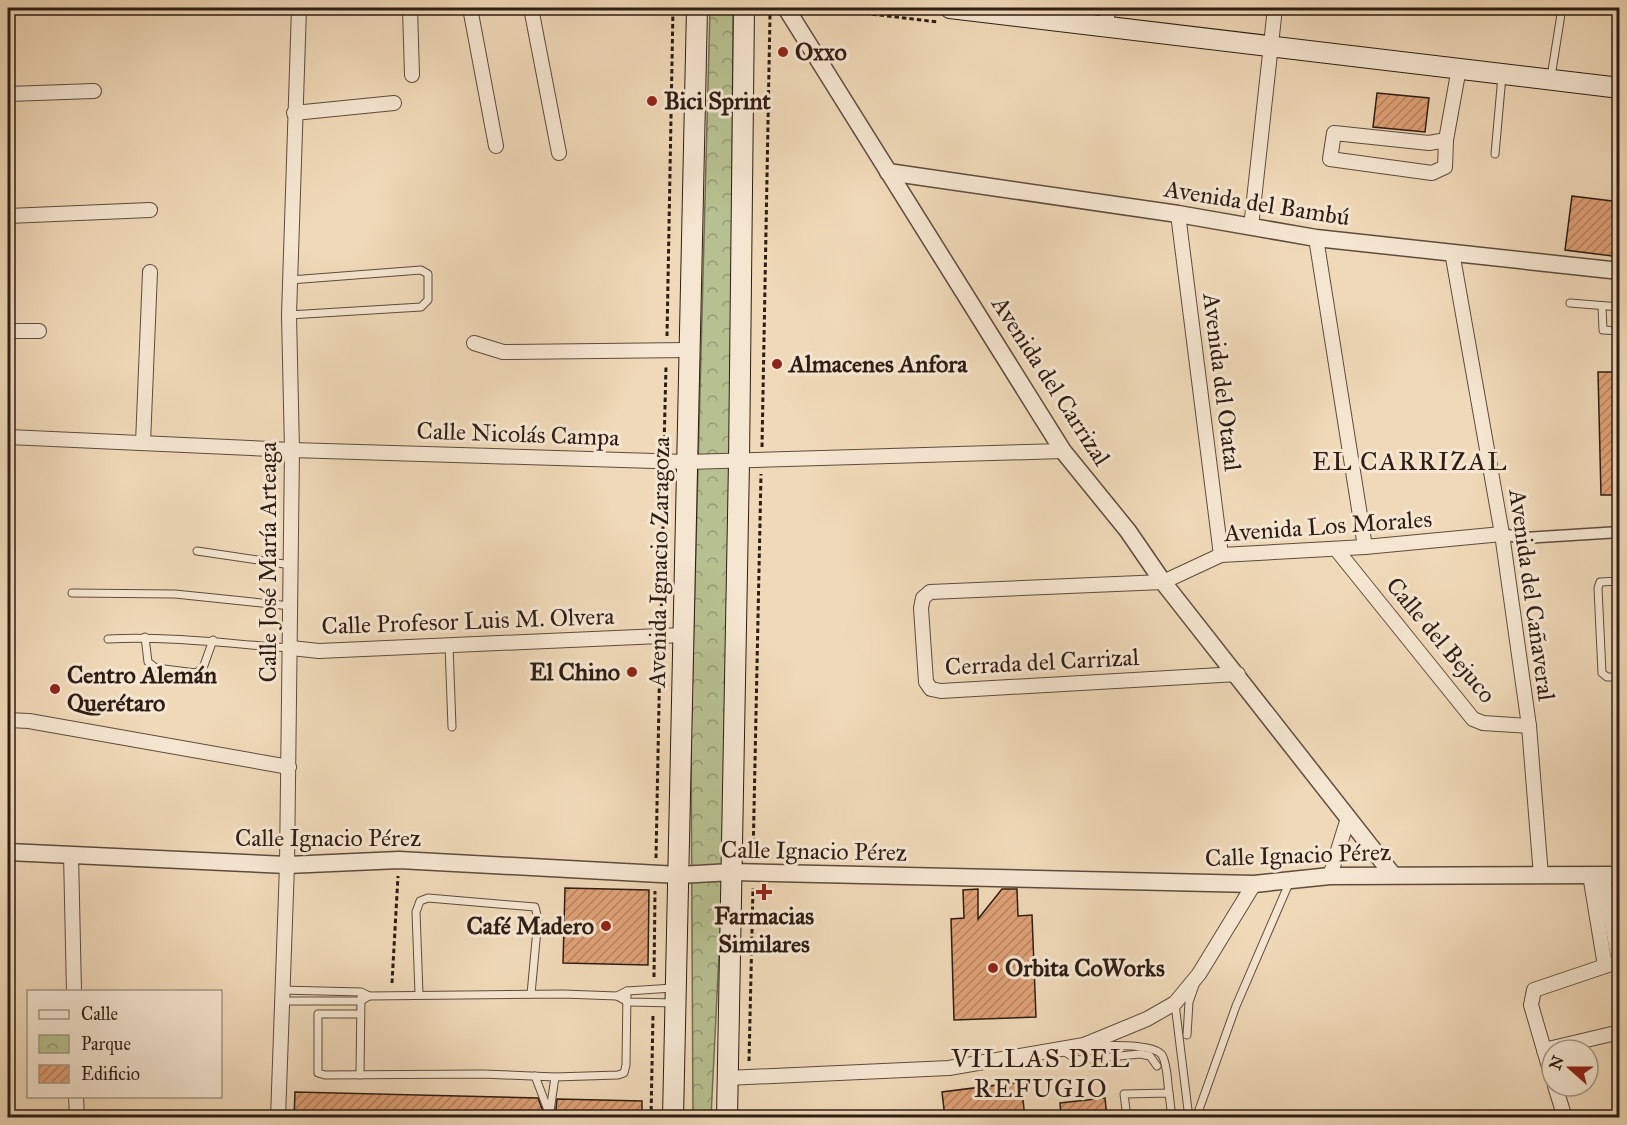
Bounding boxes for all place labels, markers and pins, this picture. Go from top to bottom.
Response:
place label: Oxxo [795,37,847,67]
marker: Oxxo [776,45,790,59]
place label: Bici Sprint [664,86,771,116]
marker: Bici Sprint [645,94,659,108]
place label: Almacenes Anfora [787,349,968,379]
marker: Almacenes Anfora [770,357,784,371]
place label: El Chino [530,657,620,687]
place label: Centro Alemán Querétaro [67,660,217,718]
marker: El Chino [625,665,639,679]
marker: Centro Alemán Querétaro [48,682,62,696]
marker: Farmacias Similares [757,885,771,899]
place label: Farmacias Similares [714,901,814,959]
place label: Café Madero [466,911,594,941]
marker: Café Madero [599,919,613,933]
place label: Orbita CoWorks [1005,953,1165,983]
marker: Orbita CoWorks [986,961,1000,975]

